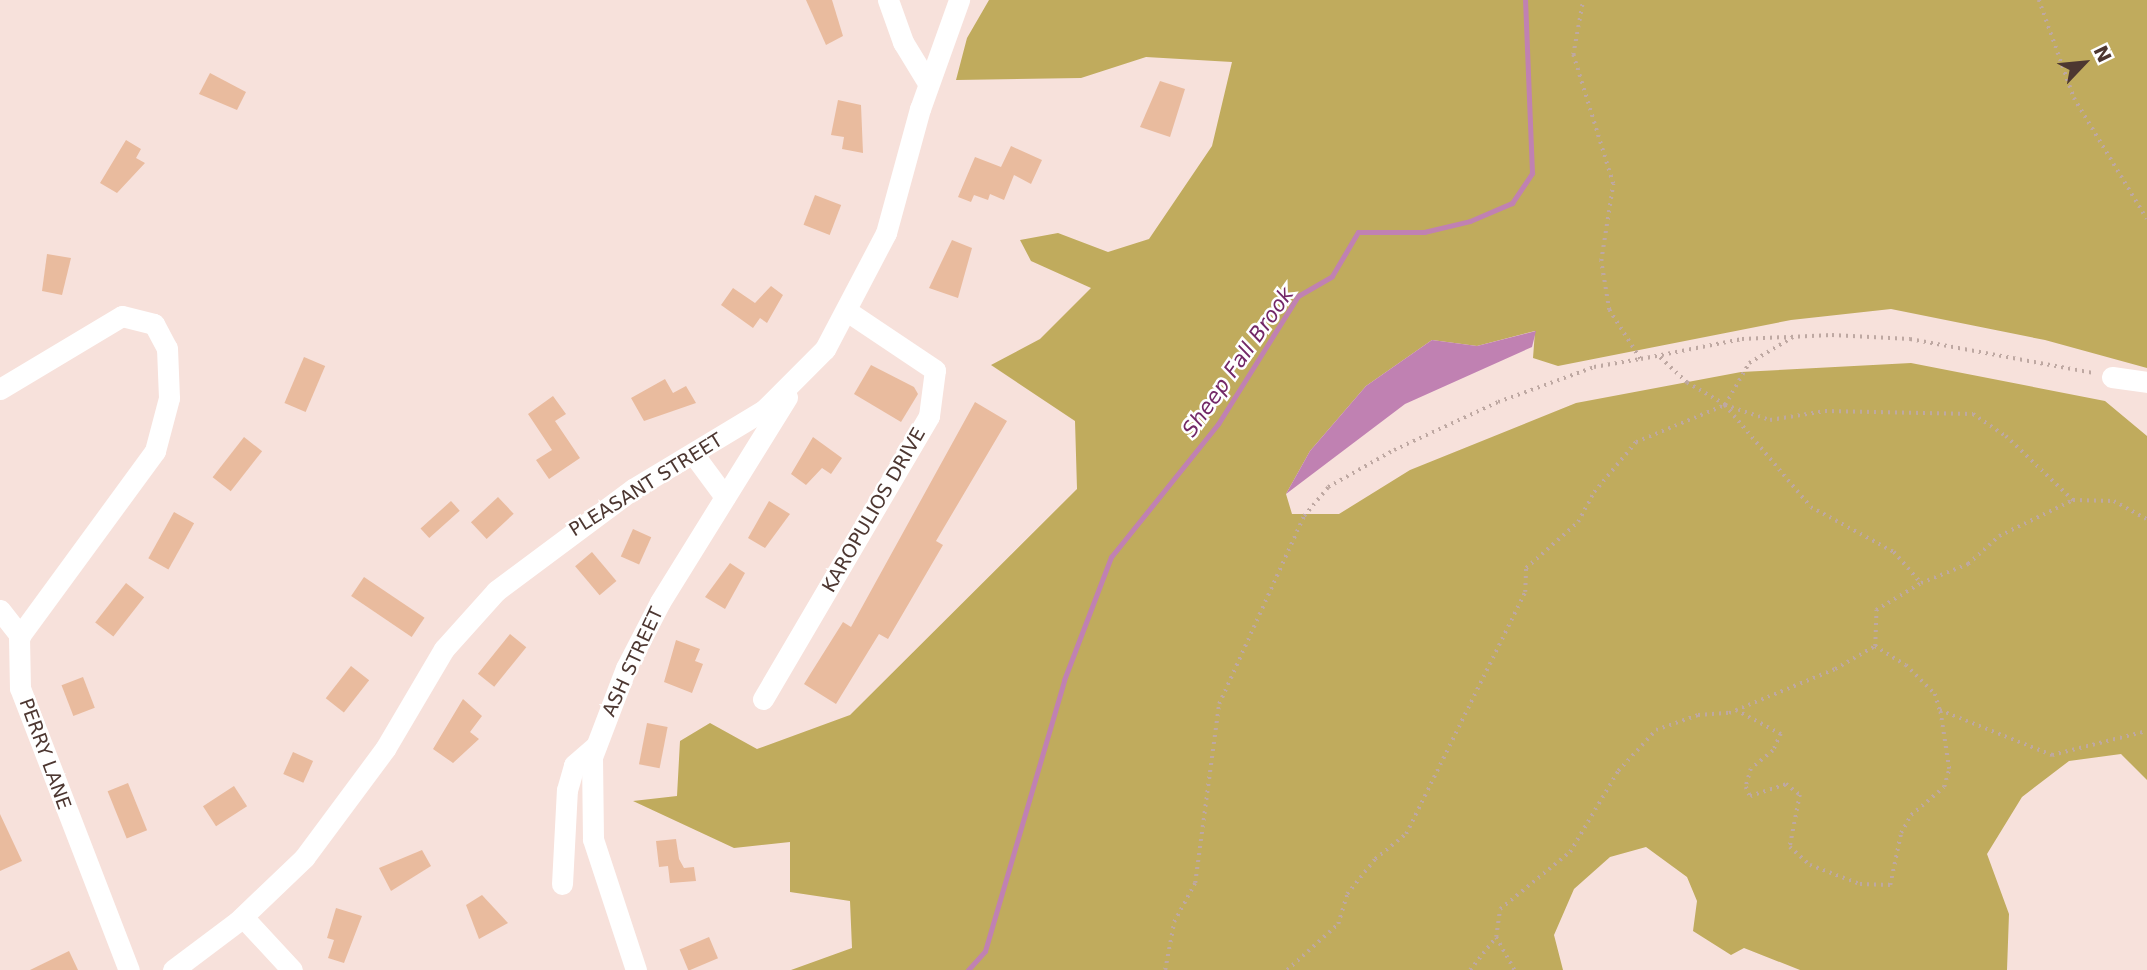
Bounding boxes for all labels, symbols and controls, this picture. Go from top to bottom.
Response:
north arrow [2049,28,2119,98]
text: N [2090,42,2116,66]
water label: Sheep Fall Brook [1177,282,1299,442]
street label: KAROPULIOS DRIVE [818,424,930,596]
street label: PLEASANT STREET [565,428,727,542]
street label: ASH STREET [598,604,668,720]
street label: PERRY LANE [14,695,76,813]

